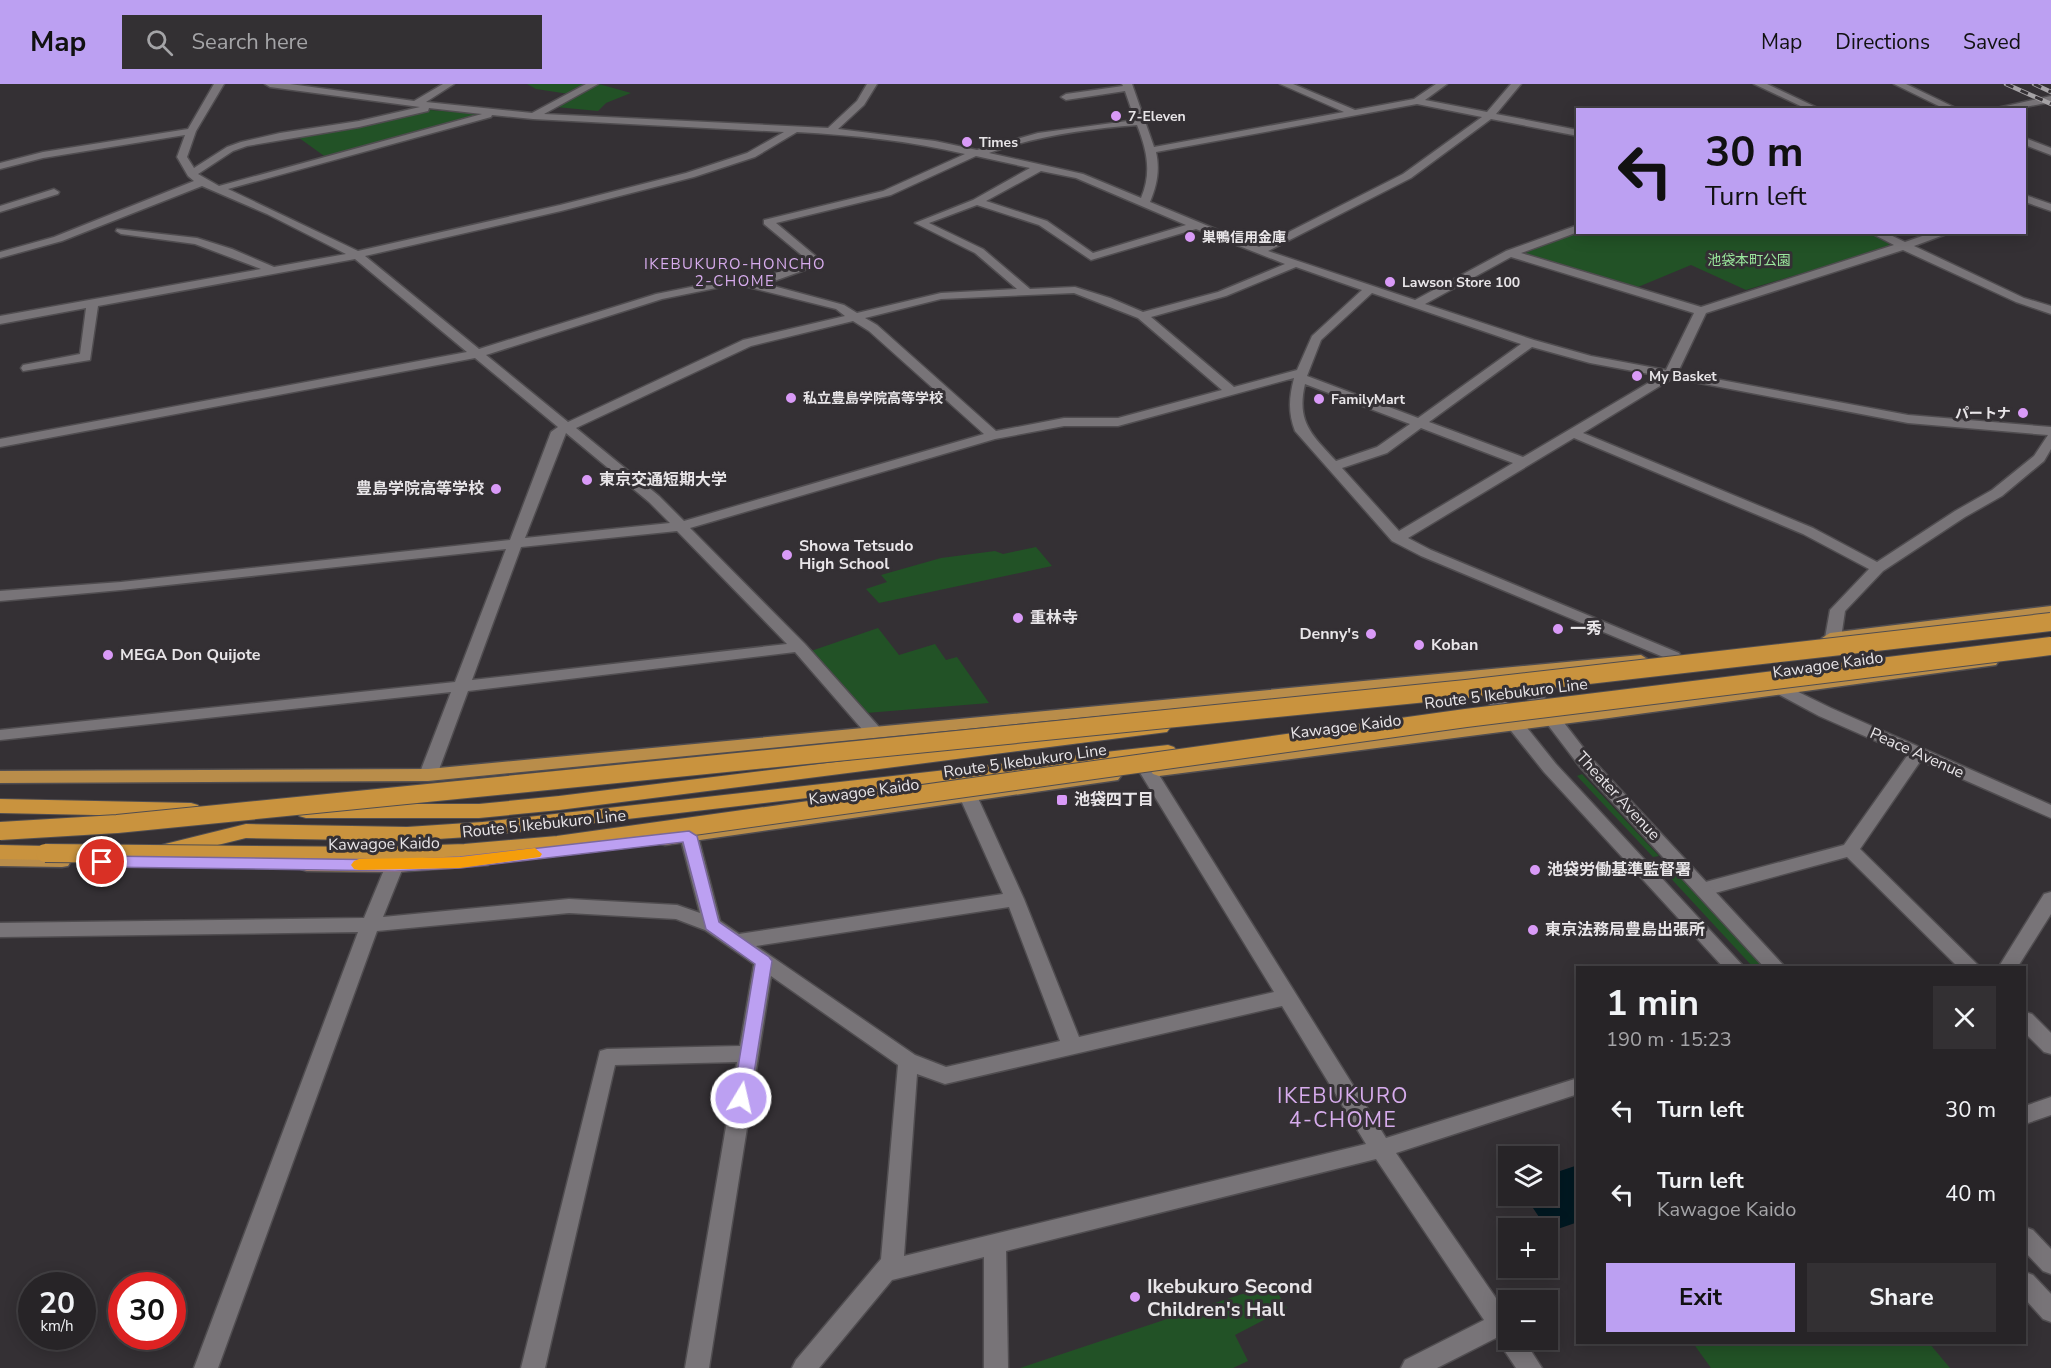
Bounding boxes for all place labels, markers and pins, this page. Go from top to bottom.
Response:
place label: 7-Eleven [1128,107,1186,126]
marker: 7-Eleven [1109,109,1123,123]
place label: Times [979,133,1018,152]
marker: Times [960,135,974,149]
place label: 巣鴨信用金庫 [1202,228,1286,247]
marker: 巣鴨信用金庫 [1183,230,1197,244]
place label: Lawson Store 100 [1402,273,1520,292]
marker: Lawson Store 100 [1383,275,1397,289]
place label: My Basket [1649,367,1717,386]
marker: My Basket [1630,369,1644,383]
place label: 私立豊島学院高等学校 [803,389,943,408]
place label: FamilyMart [1331,390,1405,409]
marker: 私立豊島学院高等学校 [784,391,798,405]
marker: FamilyMart [1312,392,1326,406]
place label: パートナ [1955,404,2011,423]
marker: パートナ [2016,406,2030,420]
place label: 東京交通短期大学 [599,469,727,491]
marker: 東京交通短期大学 [580,473,594,487]
place label: 豊島学院高等学校 [356,478,484,500]
marker: 豊島学院高等学校 [489,482,503,496]
place label: Showa Tetsudo High School [799,535,913,575]
marker: Showa Tetsudo High School [780,548,794,562]
place label: 重林寺 [1030,607,1078,629]
marker: 重林寺 [1011,611,1025,625]
place label: 一秀 [1570,618,1602,640]
marker: 一秀 [1551,622,1565,636]
place label: Denny's [1299,623,1359,645]
marker: Denny's [1364,627,1378,641]
place label: Koban [1431,634,1478,656]
marker: Koban [1412,638,1426,652]
place label: MEGA Don Quijote [120,644,261,666]
marker: MEGA Don Quijote [101,648,115,662]
place label: 池袋四丁目 [1074,789,1154,811]
marker: 池袋四丁目 [1055,793,1069,807]
pin [76,836,127,887]
place label: 池袋労働基準監督署 [1547,859,1691,881]
marker: 池袋労働基準監督署 [1528,863,1542,877]
place label: 東京法務局豊島出張所 [1545,919,1705,941]
marker: 東京法務局豊島出張所 [1526,923,1540,937]
place label: Ikebukuro Second Children's Hall [1147,1273,1312,1323]
marker: Ikebukuro Second Children's Hall [1128,1290,1142,1304]

